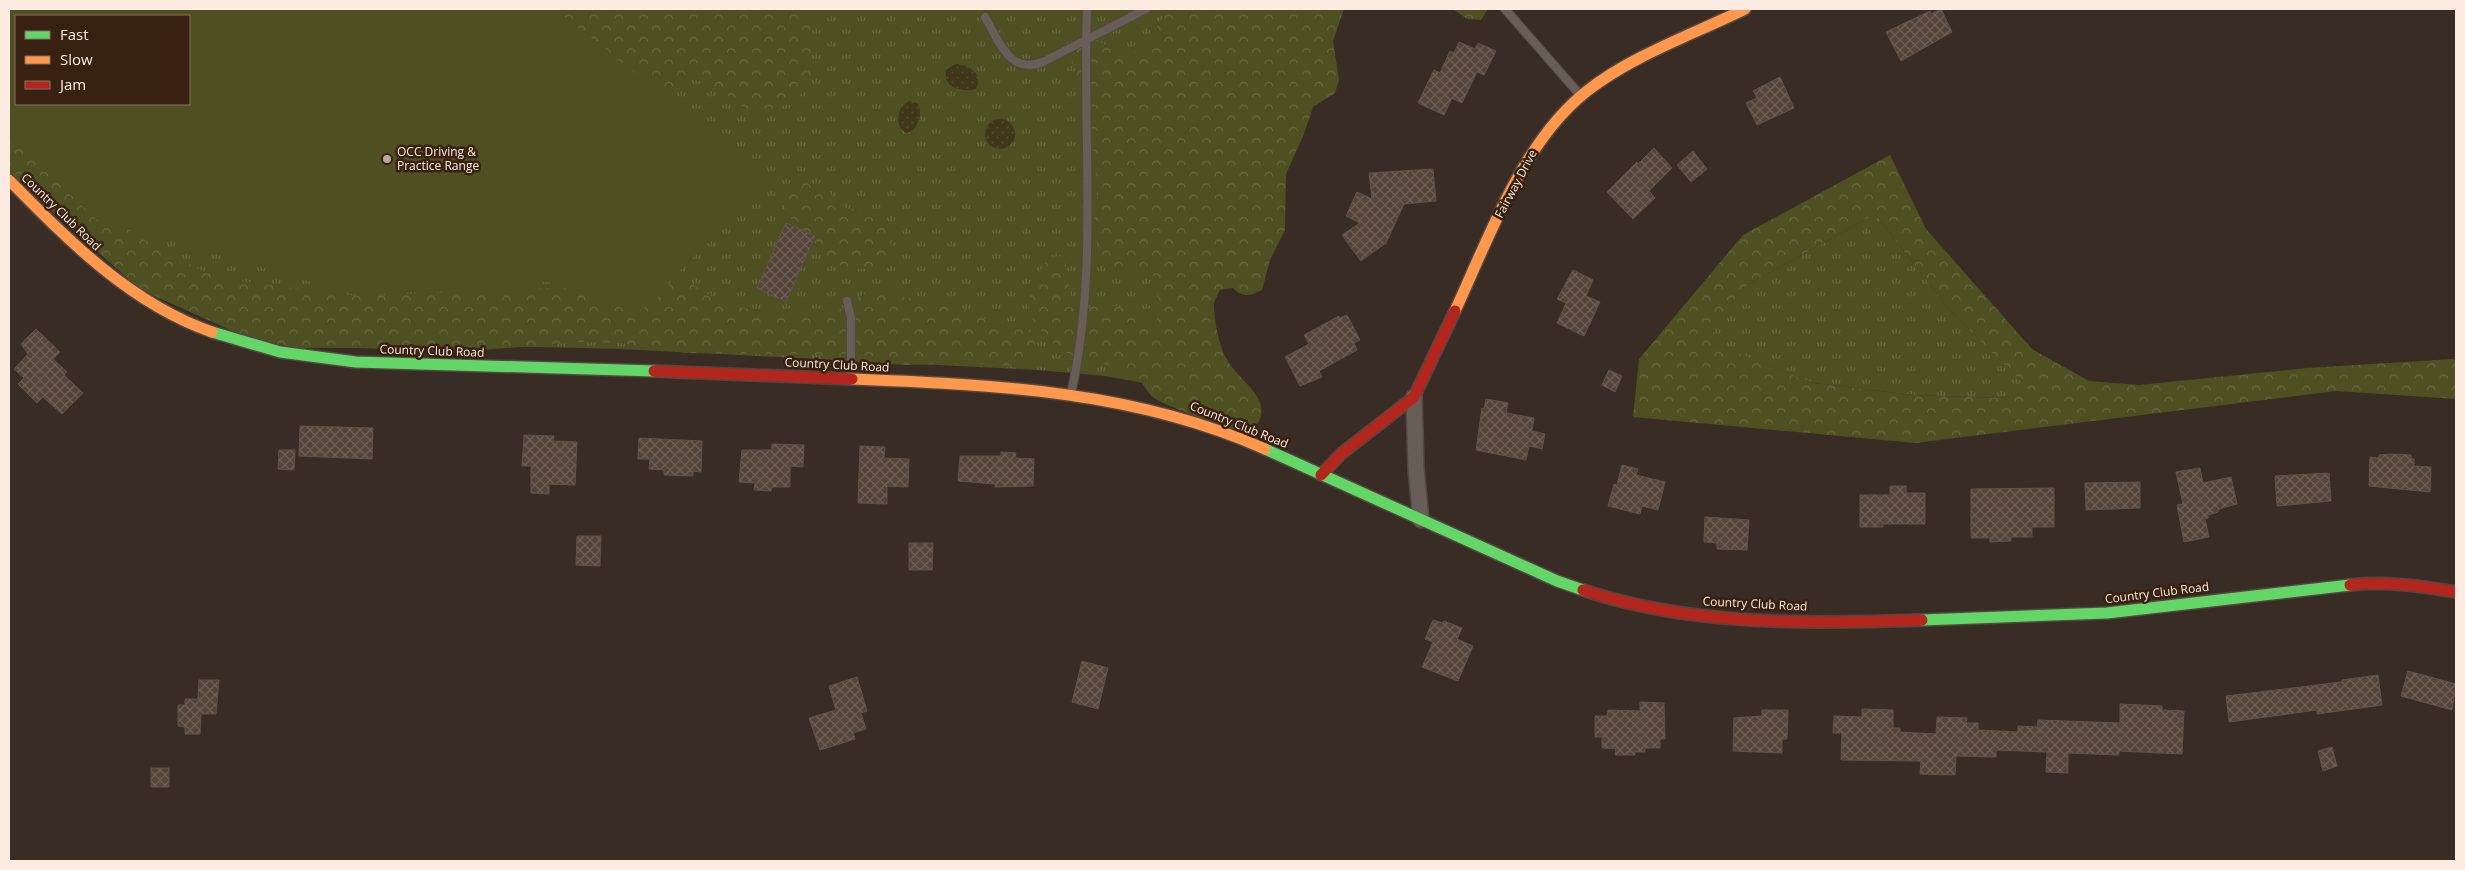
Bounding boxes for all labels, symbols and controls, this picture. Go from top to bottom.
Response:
legend [15,15,190,105]
text: Fast [60,24,89,44]
text: Slow [60,49,93,69]
text: Jam [58,74,86,94]
place label: OCC Driving & Practice Range [397,143,479,174]
street label: Fairway Drive [1490,146,1541,221]
marker: OCC Driving & Practice Range [381,153,393,165]
street label: Country Club Road [18,169,105,254]
street label: Country Club Road [379,340,485,361]
street label: Country Club Road [784,353,890,376]
street label: Country Club Road [1187,397,1291,452]
street label: Country Club Road [2104,578,2210,607]
street label: Country Club Road [1702,592,1808,615]

